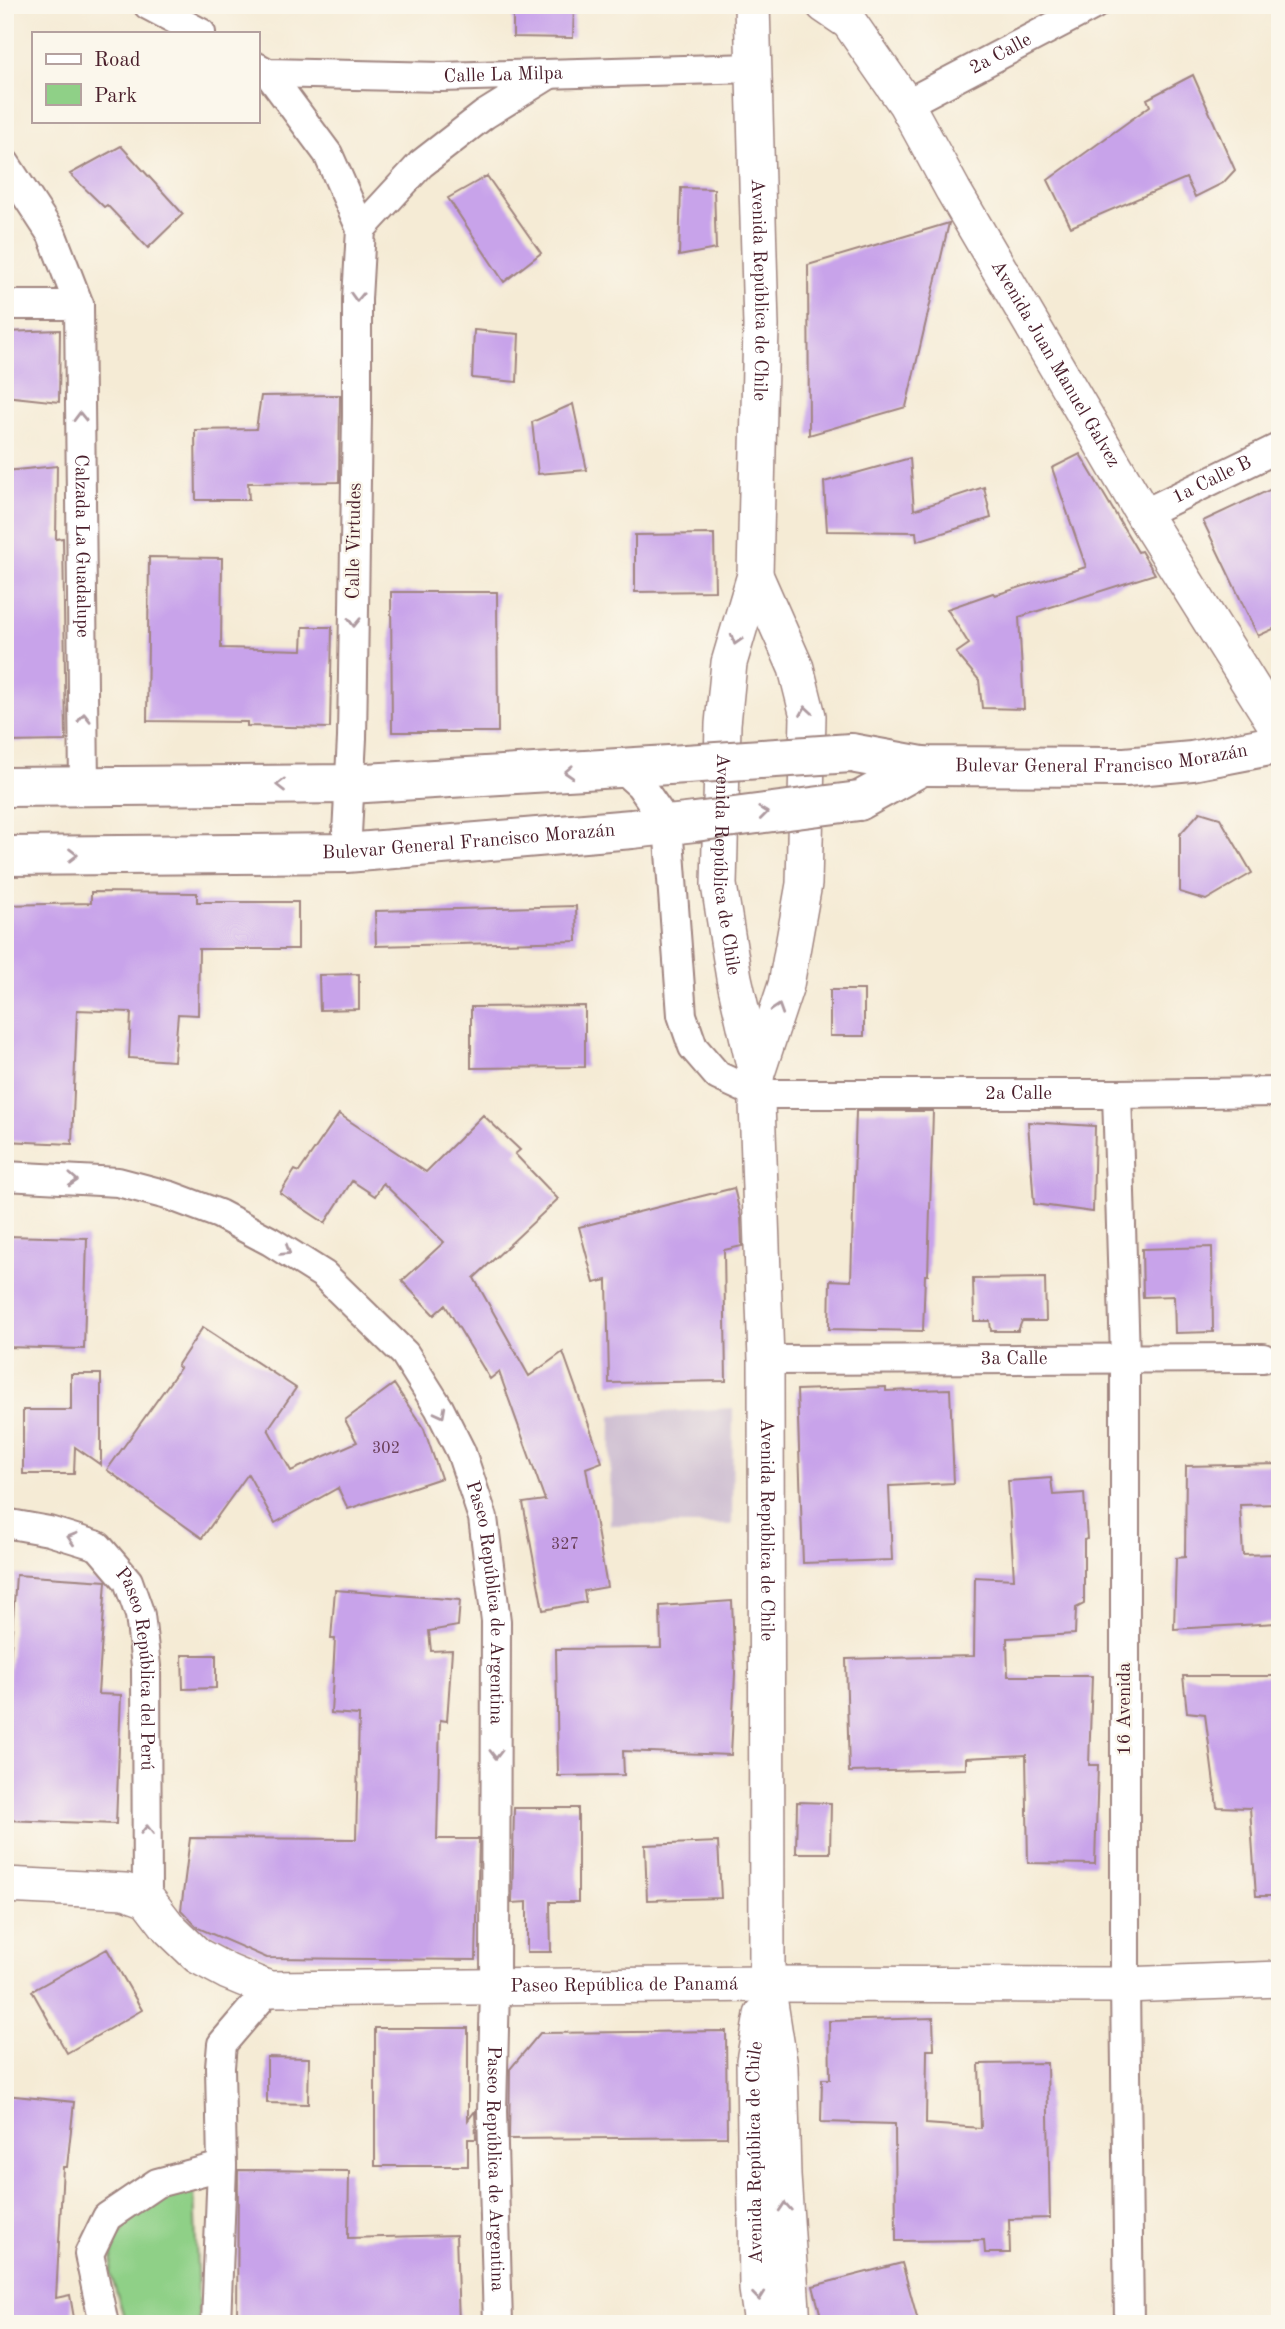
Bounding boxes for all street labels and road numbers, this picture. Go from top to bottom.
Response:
street label: 2a Calle [967,30,1035,78]
street label: Calle La Milpa [443,64,564,86]
street label: Avenida República de Chile [747,178,771,401]
street label: Avenida Juan Manuel Galvez [987,257,1123,471]
street label: 1a Calle B [1170,453,1255,507]
street label: Calzada La Guadalupe [71,454,92,638]
street label: Calle Virtudes [344,482,366,600]
street label: Bulevar General Francisco Morazán [955,741,1249,777]
street label: Avenida República de Chile [709,753,743,976]
street label: Bulevar General Francisco Morazán [322,821,616,863]
street label: 2a Calle [985,1085,1052,1104]
street label: 3a Calle [981,1349,1047,1369]
street label: Avenida República de Chile [757,1418,776,1641]
street label: Paseo República de Argentina [462,1479,506,1725]
street label: Paseo República del Perú [111,1564,156,1771]
street label: 16 Avenida [1116,1662,1135,1756]
street label: Paseo República de Panamá [510,1975,739,1996]
street label: Avenida República de Chile [744,2040,767,2264]
street label: Paseo República de Argentina [482,2046,507,2292]

